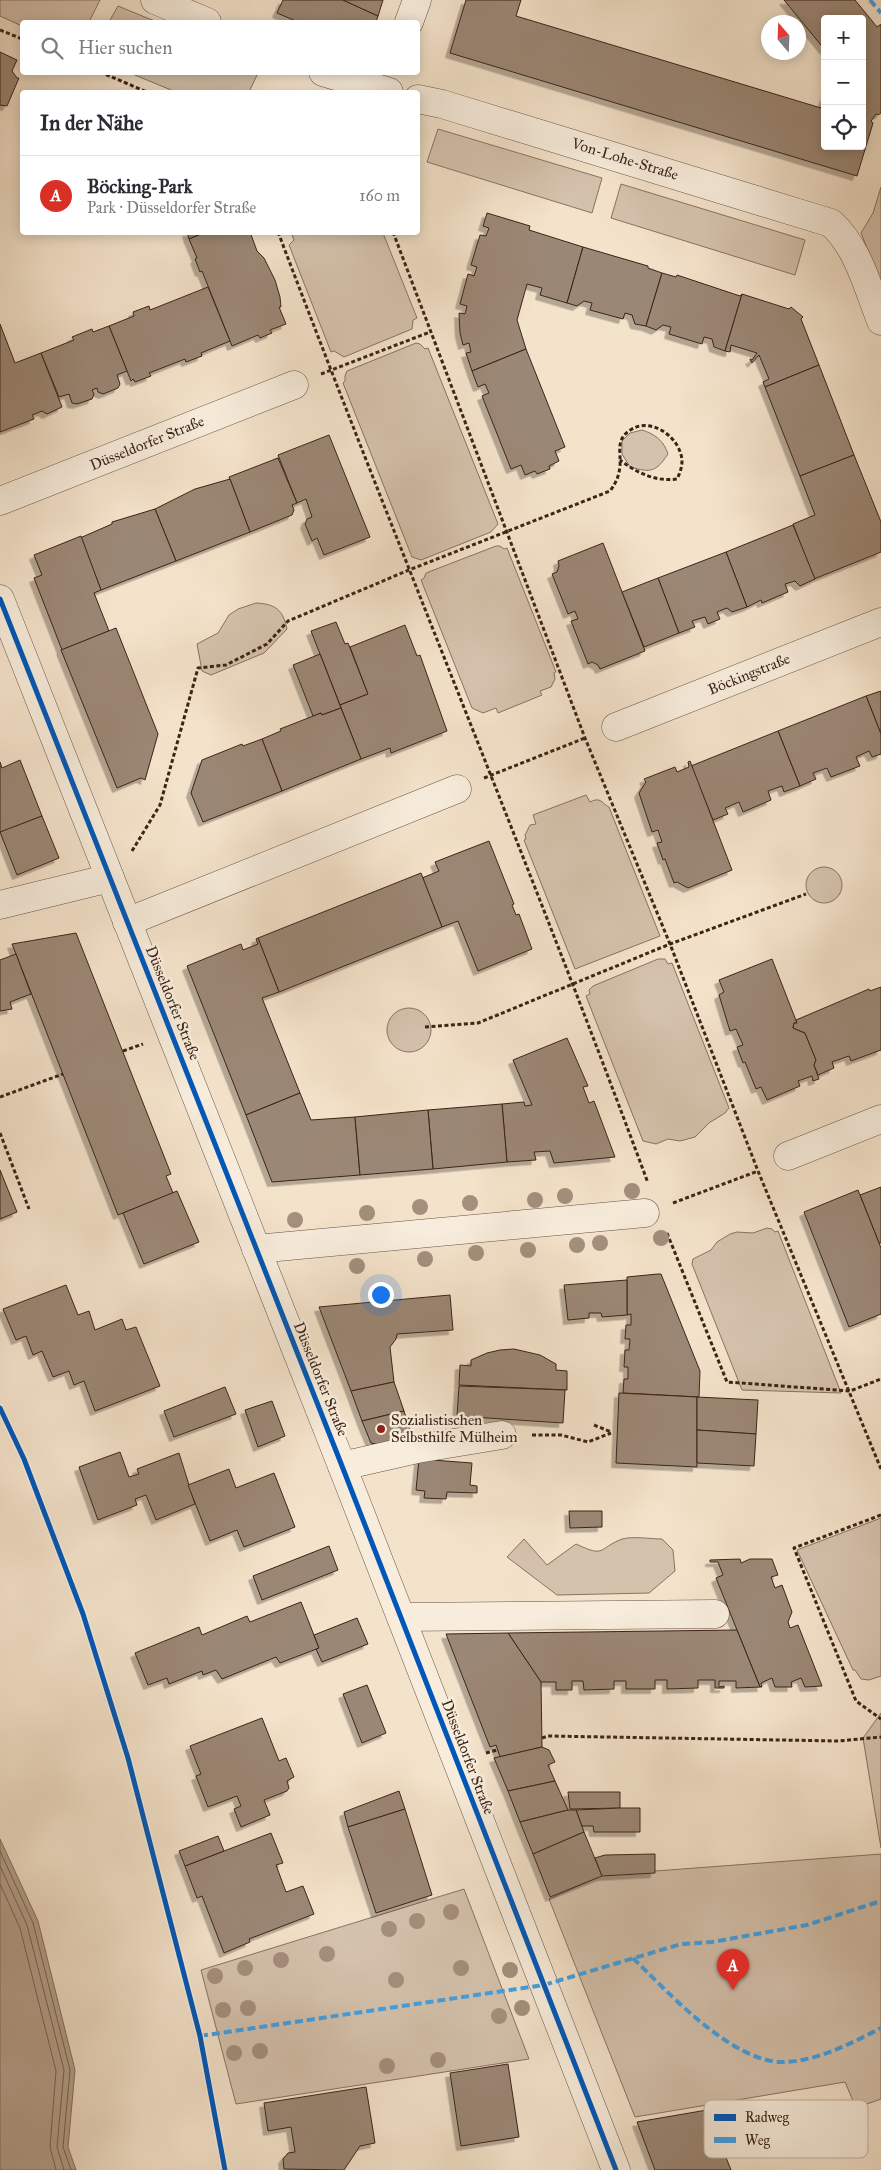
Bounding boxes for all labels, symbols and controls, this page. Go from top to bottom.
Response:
north arrow [761,15,806,60]
map controls [821,15,866,150]
button: + [821,15,866,60]
search box [20,20,420,75]
icon: search [38,34,66,62]
text: Hier suchen [78,36,172,59]
button: − [821,60,866,105]
button: locate [821,105,866,150]
text: In der Nähe [40,110,143,136]
street label: Von-Lohe-Straße [569,134,681,184]
text: Böcking-Park [87,175,193,198]
text: A [51,186,61,205]
text: 160 m [359,186,400,205]
text: Park · Düsseldorfer Straße [87,198,256,217]
street label: Düsseldorfer Straße [87,412,207,474]
street label: Böckingstraße [705,649,793,699]
street label: Düsseldorfer Straße [142,943,204,1063]
your location [368,1282,394,1308]
street label: Düsseldorfer Straße [290,1319,352,1439]
place label: Sozialistischen Selbsthilfe Mülheim [391,1411,518,1446]
marker: Sozialistischen Selbsthilfe Mülheim [375,1423,387,1435]
street label: Düsseldorfer Straße [438,1697,498,1817]
pin: A [717,1949,749,1990]
legend [704,2100,868,2158]
text: Radweg [745,2109,790,2126]
text: Weg [745,2132,771,2149]

